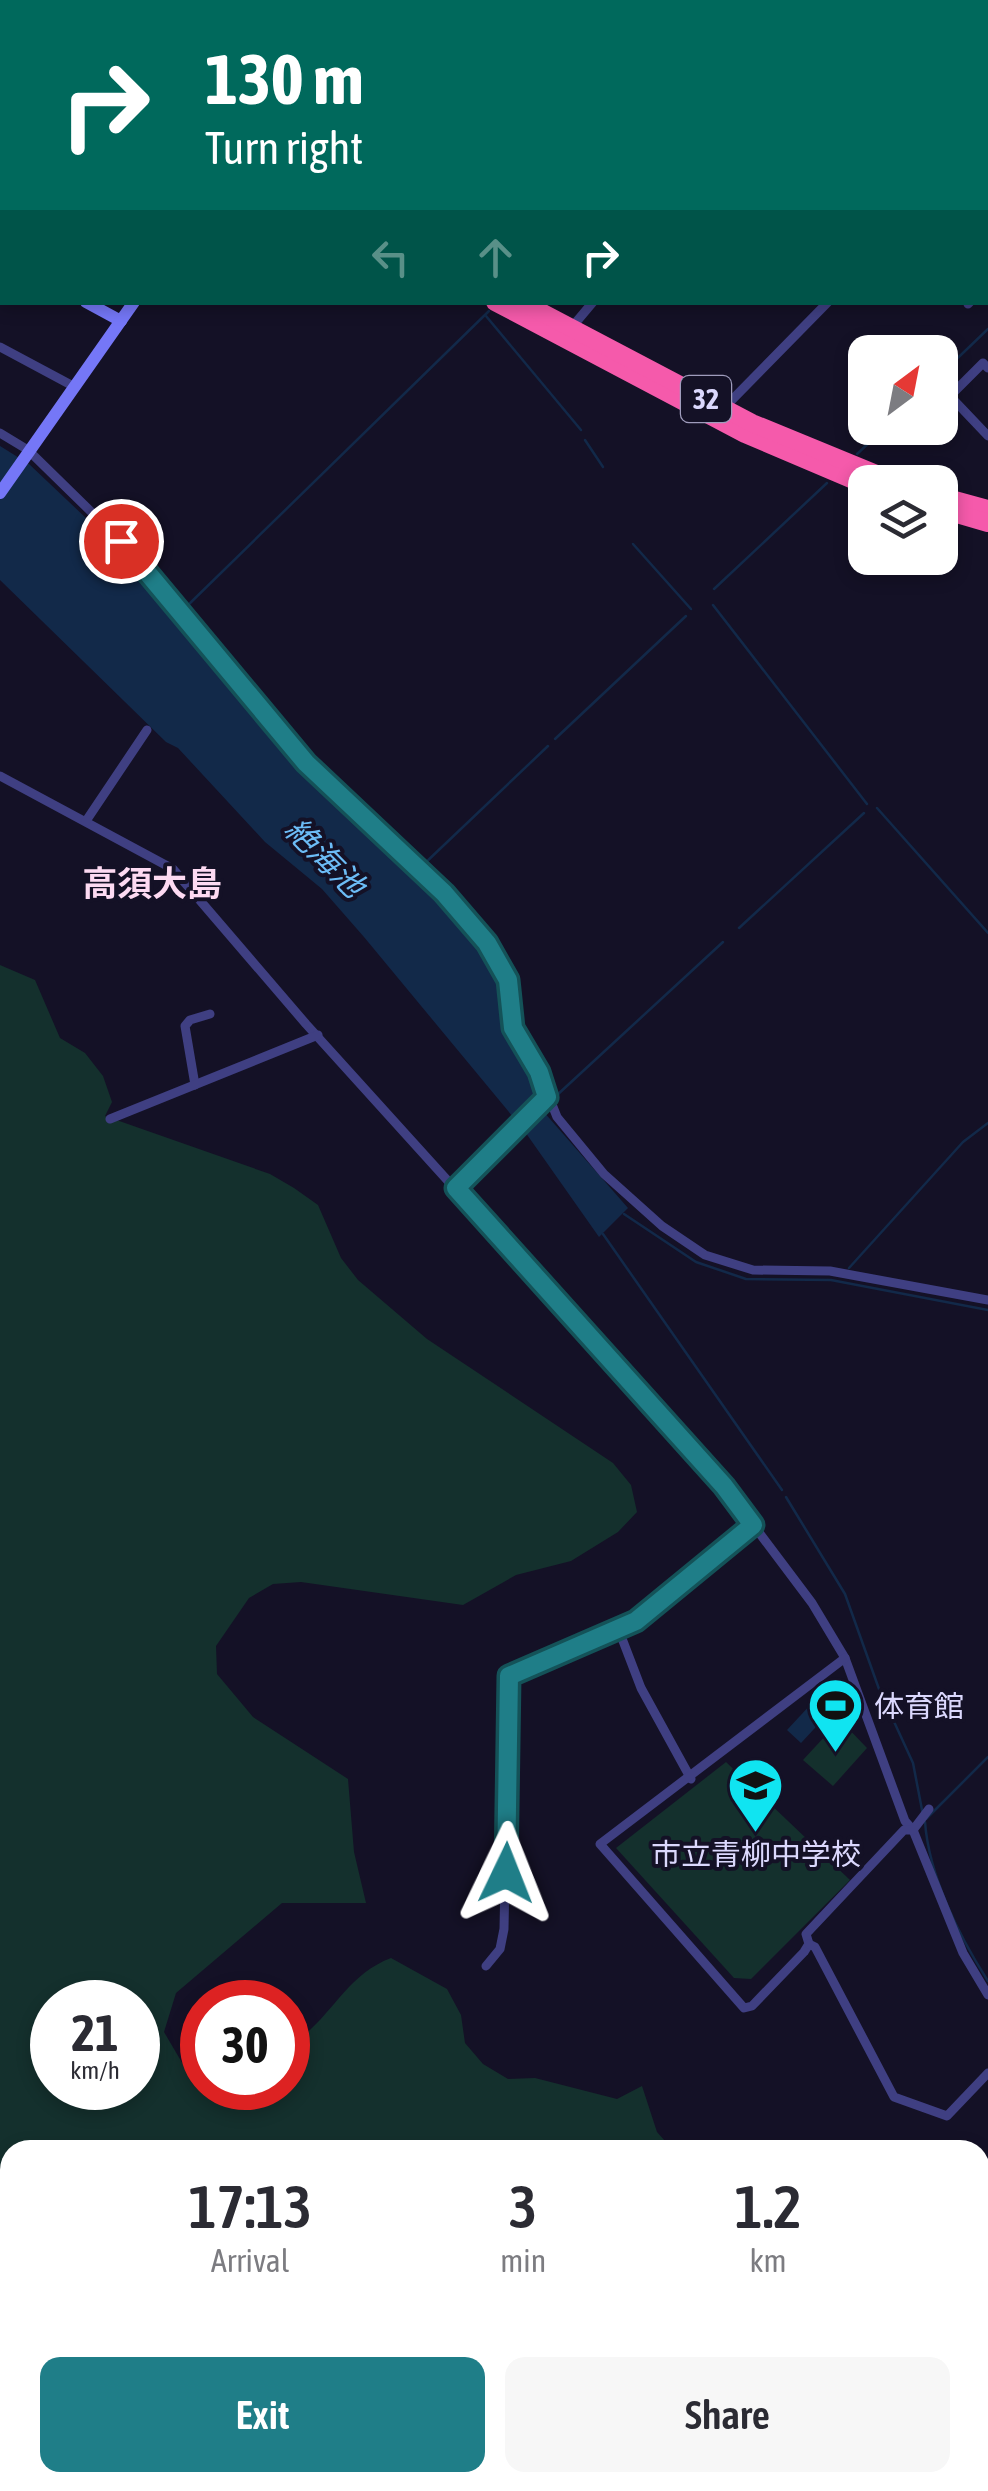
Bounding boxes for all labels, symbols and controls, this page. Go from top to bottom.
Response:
text: 130 m [205,39,364,119]
icon: right [40,40,170,170]
text: Turn right [205,122,363,174]
icon: left [363,230,418,285]
icon: ahead [468,230,523,285]
icon: right [573,230,628,285]
north arrow [848,335,958,445]
map controls [848,335,958,575]
road number: 32 [681,376,731,422]
button: layers [848,465,958,575]
pin [79,499,164,584]
icon: arrive [94,514,149,569]
water label: 絶海池 [278,810,374,906]
district label: 高須大島 [82,863,222,903]
sports icon: 体育館 [805,1676,865,1755]
place label: 体育館 [874,1689,964,1723]
school or university icon: 市立青柳中学校 [726,1756,786,1835]
position arrow [454,1821,558,1925]
place label: 市立青柳中学校 [651,1837,861,1871]
speed limit sign: 30 [180,1980,310,2110]
text: 21 [71,2004,118,2062]
text: km/h [70,2056,120,2084]
text: 17:13 [188,2172,312,2241]
text: 3 [509,2172,537,2241]
text: 1.2 [735,2172,802,2241]
text: Arrival [211,2242,289,2279]
text: min [500,2242,546,2279]
text: km [750,2242,787,2279]
button: Exit [40,2357,485,2472]
button: Share [505,2357,950,2472]

